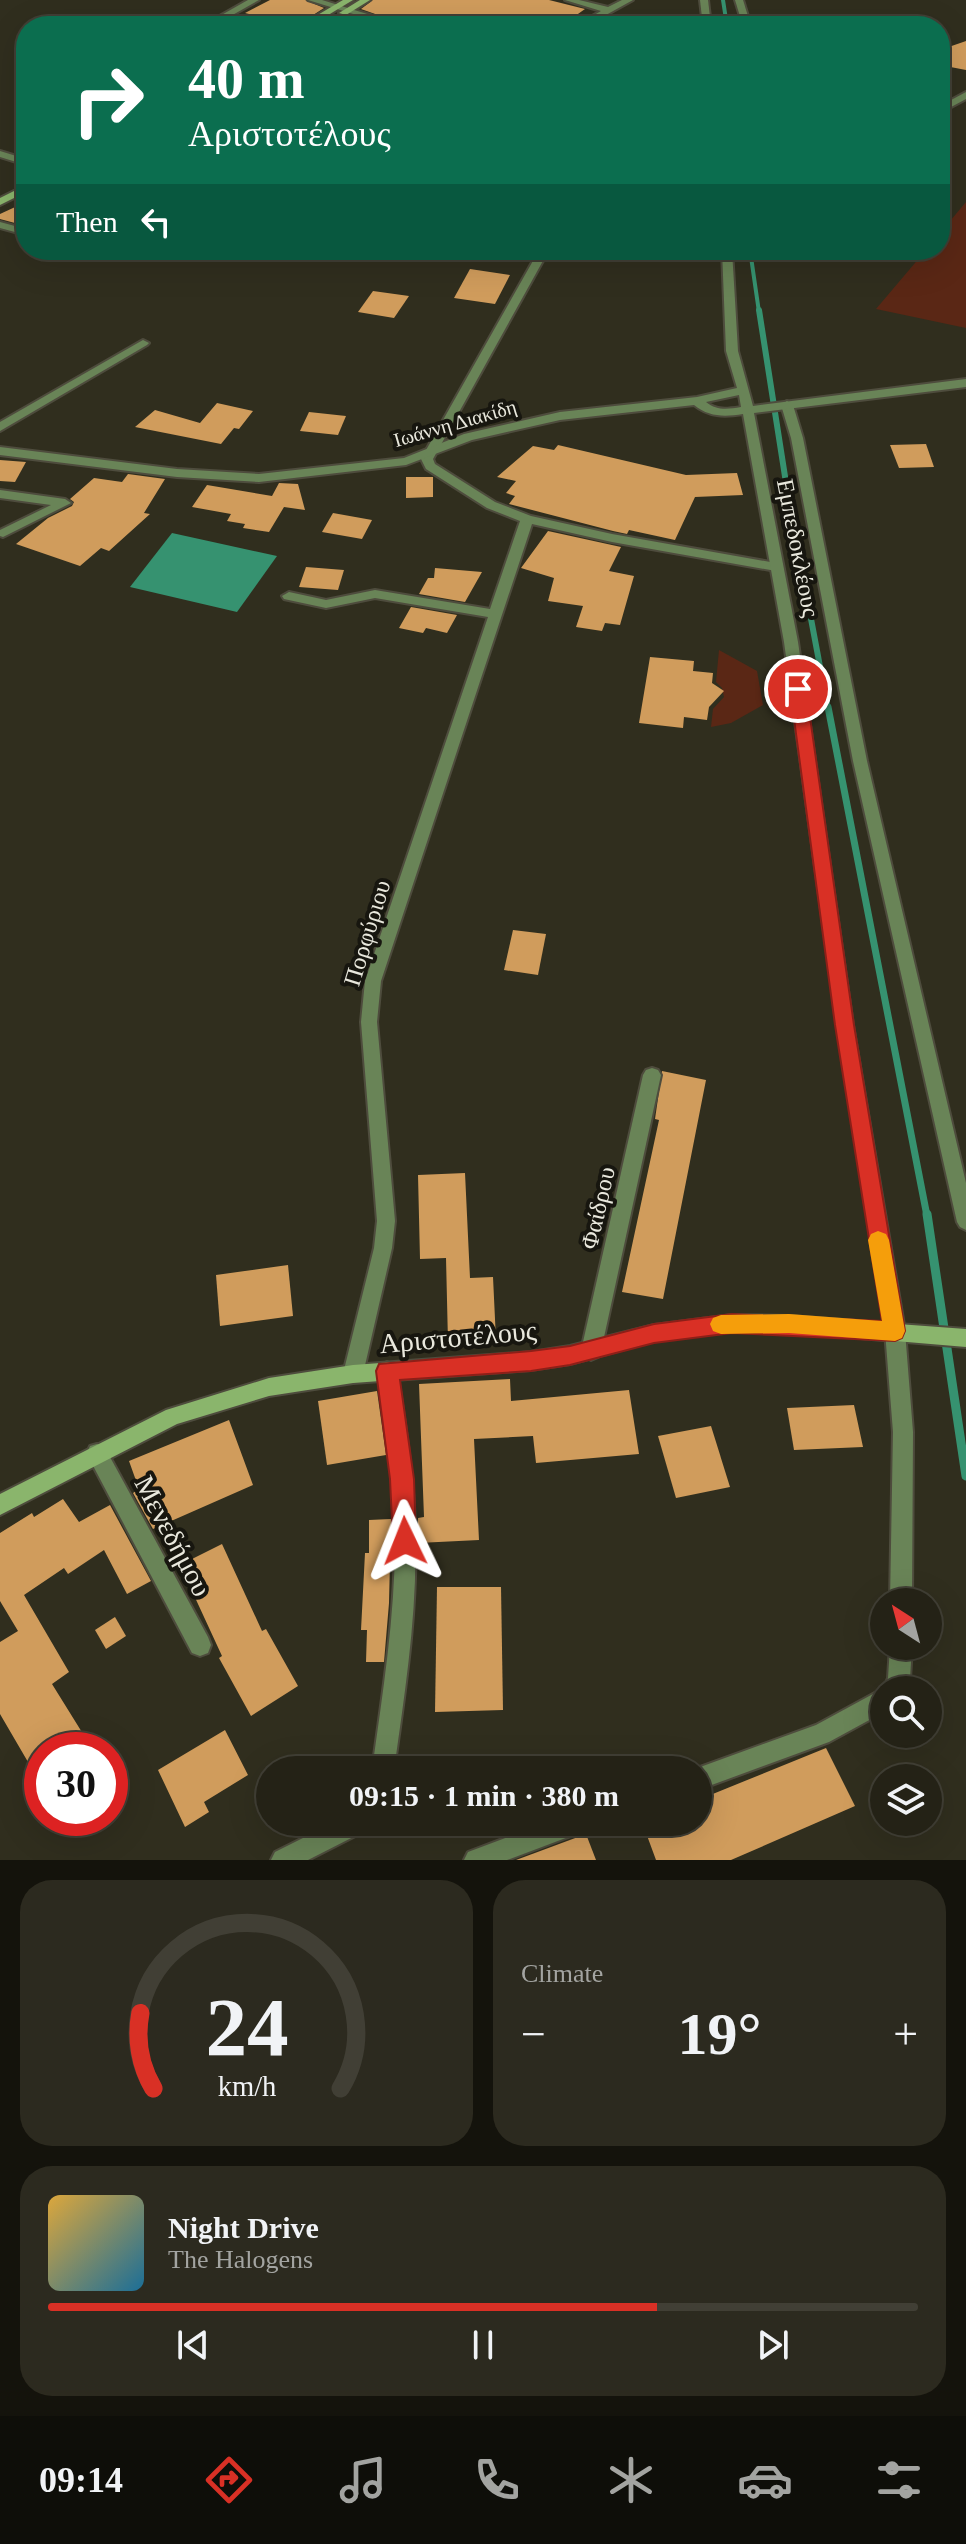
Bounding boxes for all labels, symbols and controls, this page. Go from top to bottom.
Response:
icon: right [56,48,160,152]
text: 40 m [188,48,305,110]
text: Αριστοτέλους [188,114,391,154]
icon: left [134,200,178,244]
text: Then [56,205,118,238]
street label: Ιωάννη Διακίδη [391,395,519,452]
street label: Εμπεδοκλέους [772,477,824,620]
pin [764,655,832,723]
icon: arrive [776,667,820,711]
street label: Πορφύριου [339,877,395,989]
street label: Φαίδρου [576,1164,620,1252]
street label: Αριστοτέλους [378,1315,538,1359]
street label: Μενεδήμου [128,1471,218,1601]
position arrow [363,1499,447,1583]
north arrow [870,1588,942,1660]
map controls [870,1588,942,1836]
button: search [870,1676,942,1748]
speed limit sign: 30 [24,1732,128,1836]
button: layers [870,1764,942,1836]
text: 09:15 · 1 min · 380 m [349,1779,619,1812]
text: Climate [521,1959,603,1988]
text: 24 [205,1981,288,2073]
text: 19° [678,2001,762,2067]
text: − [521,2010,546,2059]
text: + [893,2010,918,2059]
text: km/h [217,2071,276,2102]
text: Night Drive [168,2211,319,2244]
text: The Halogens [168,2245,313,2274]
icon: previous [171,2323,215,2367]
icon: pause [461,2323,505,2367]
icon: next [751,2323,795,2367]
icon: directions [201,2452,257,2508]
icon: music [335,2452,391,2508]
icon: phone [469,2452,525,2508]
icon: climate [603,2452,659,2508]
icon: car [737,2452,793,2508]
icon: filters [871,2452,927,2508]
text: 09:14 [39,2460,123,2500]

